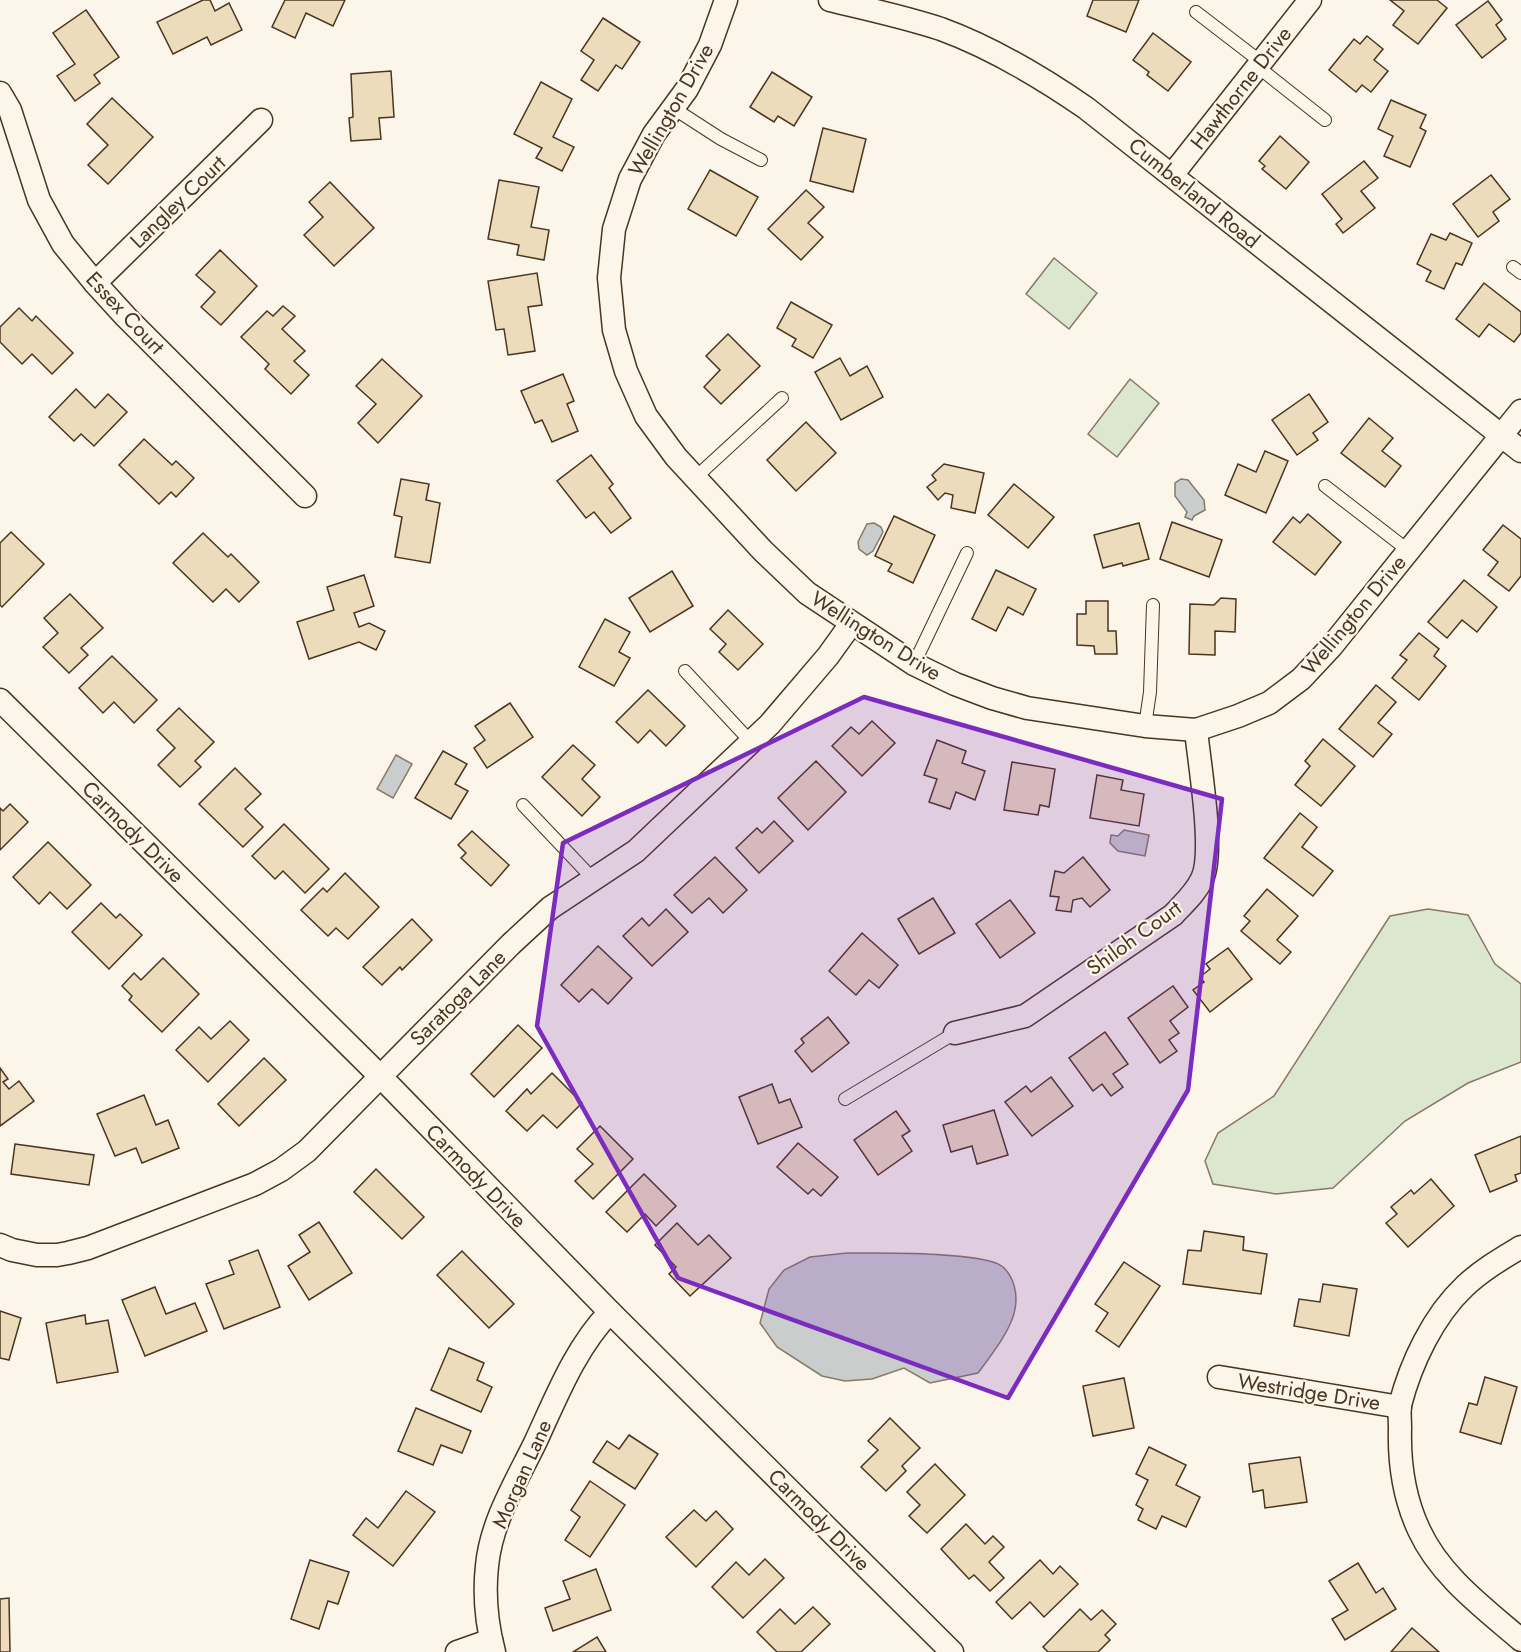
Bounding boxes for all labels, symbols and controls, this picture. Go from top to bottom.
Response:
street label: Hawthorne Drive [1183,20,1299,156]
street label: Wellington Drive [621,38,721,182]
street label: Cumberland Road [1122,131,1266,255]
street label: Langley Court [124,149,232,255]
street label: Essex Court [79,265,171,361]
street label: Wellington Drive [1295,548,1413,682]
street label: Wellington Drive [805,584,947,688]
street label: Carmody Drive [75,774,191,890]
street label: Shiloh Court [1080,893,1188,983]
street label: Saratoga Lane [403,943,513,1053]
street label: Carmody Drive [419,1117,533,1235]
street label: Westridge Drive [1236,1366,1383,1418]
street label: Morgan Lane [485,1415,559,1533]
street label: Carmody Drive [761,1462,877,1578]

